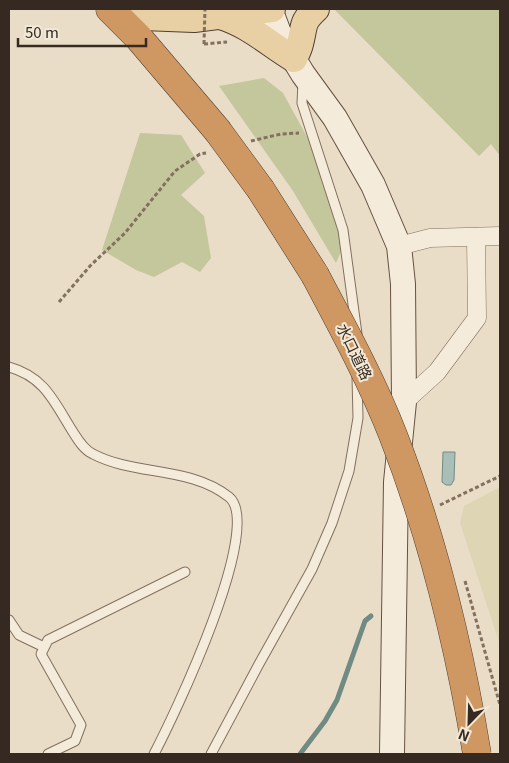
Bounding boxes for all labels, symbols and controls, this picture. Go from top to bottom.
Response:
scale bar [18,15,145,47]
text: 50 m [25,21,59,42]
street label: 水口道路 [333,320,378,383]
north arrow [444,698,494,748]
text: N [455,725,472,747]

